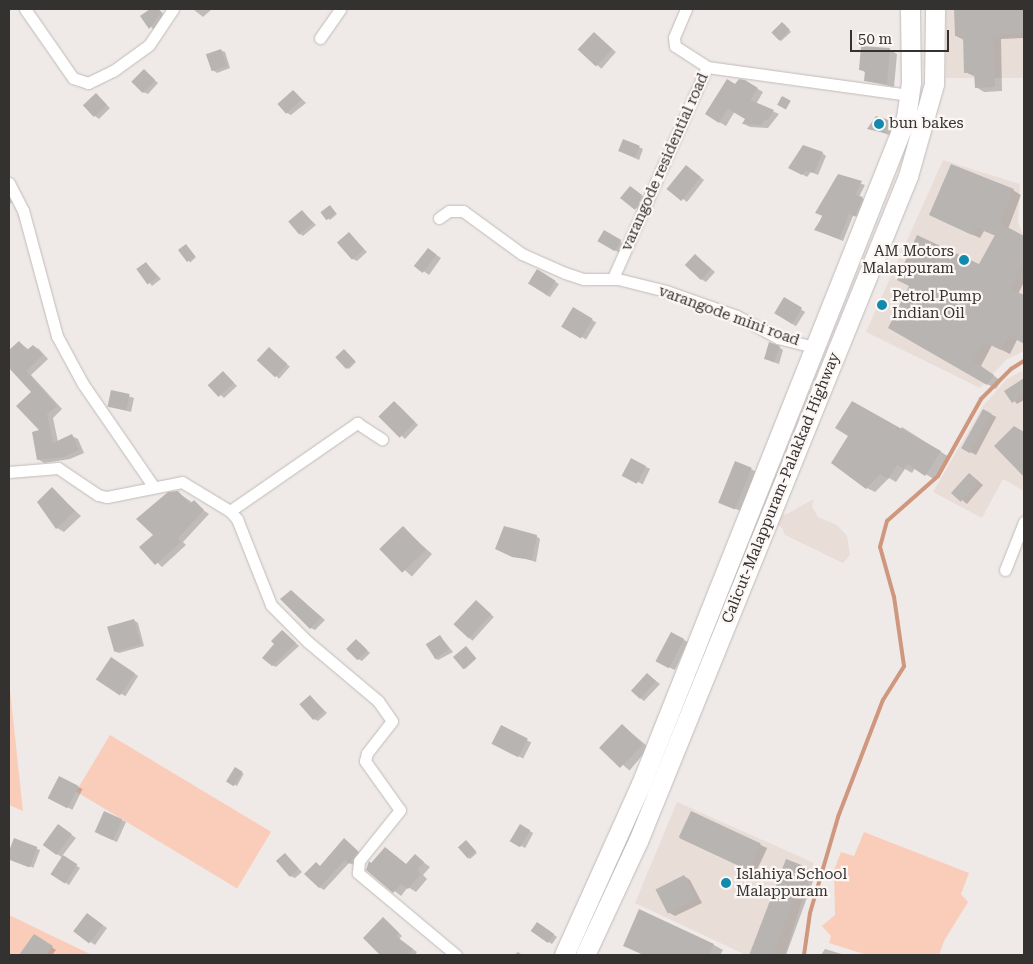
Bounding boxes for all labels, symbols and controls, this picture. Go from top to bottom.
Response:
scale bar [853,20,952,52]
text: 50 m [858,30,892,48]
street label: varangode residential road [618,70,712,254]
place label: bun bakes [889,115,964,133]
marker: bun bakes [873,118,885,130]
place label: AM Motors Malappuram [862,242,954,277]
marker: AM Motors Malappuram [958,254,970,266]
street label: varangode mini road [656,282,802,350]
place label: Petrol Pump Indian Oil [892,287,981,322]
marker: Petrol Pump Indian Oil [876,299,888,311]
street label: Calicut-Malappuram-Palakkad Highway [718,350,844,626]
place label: Islahiya School Malappuram [736,865,847,900]
marker: Islahiya School Malappuram [720,877,732,889]

